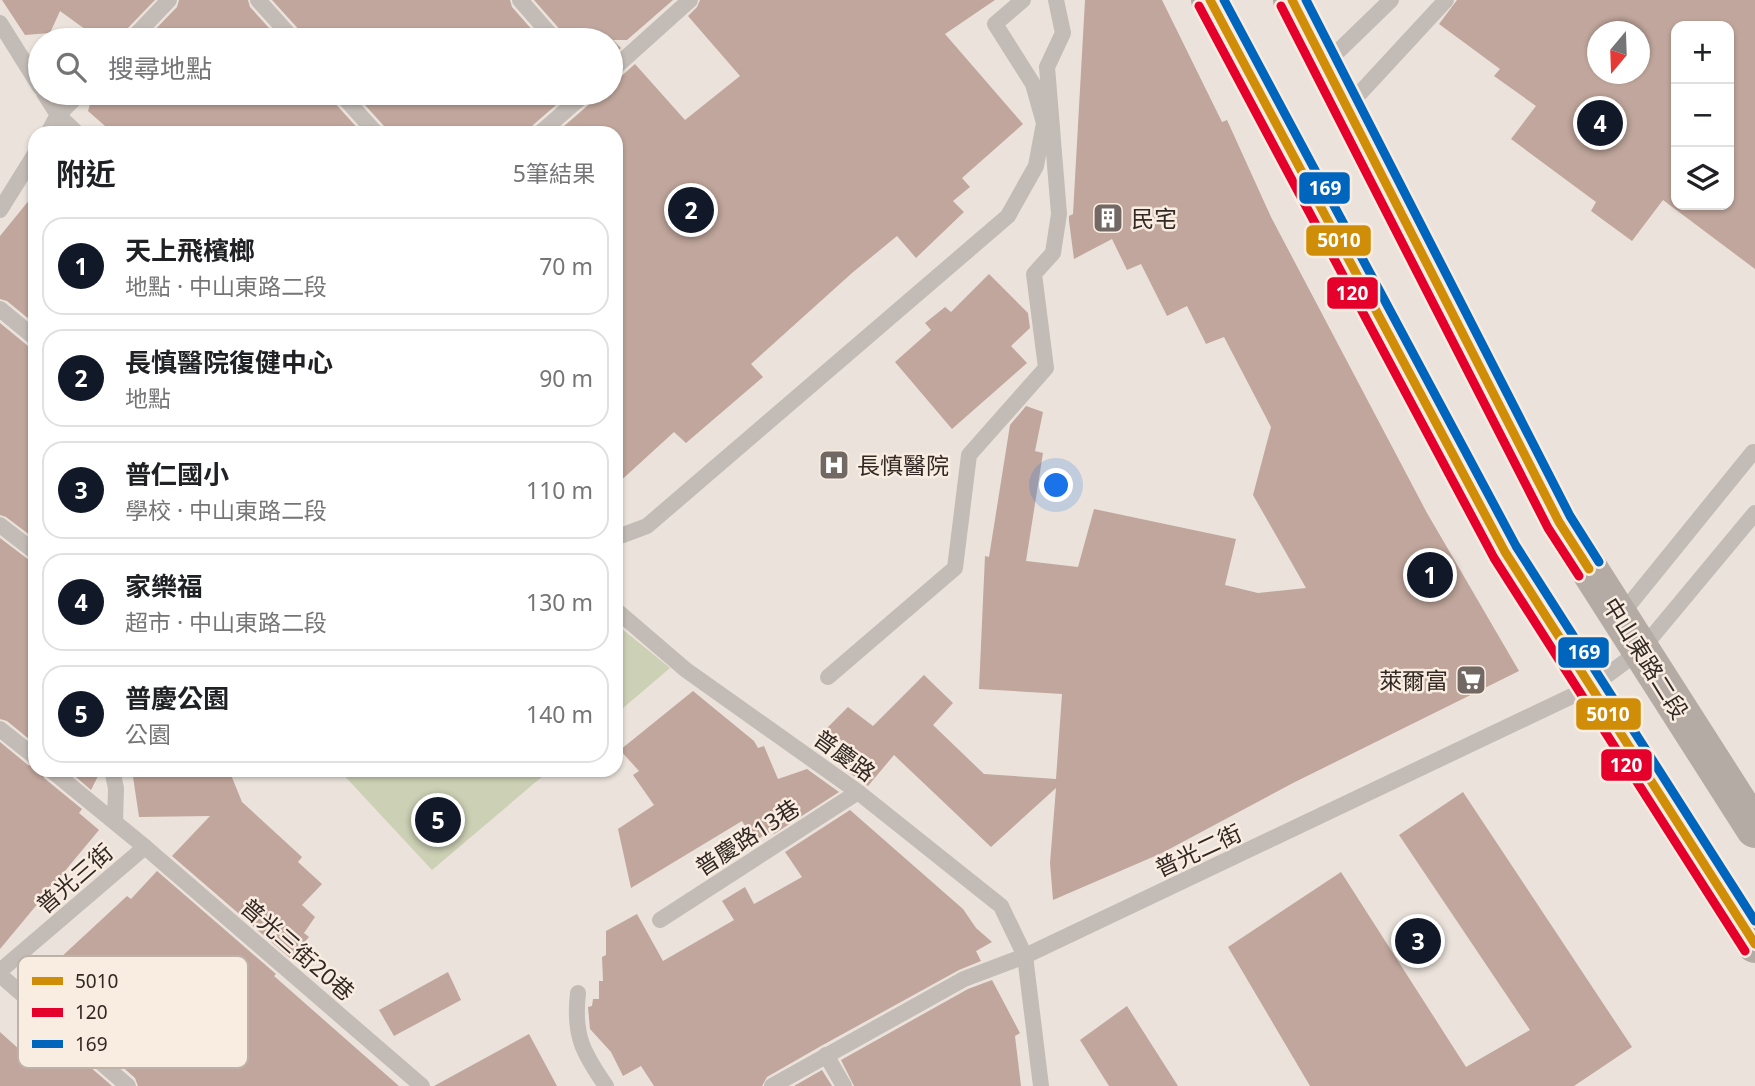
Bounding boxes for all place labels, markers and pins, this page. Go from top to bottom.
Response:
pin: 4 [1577,97,1623,149]
pin: 2 [668,184,714,236]
building icon: 民宅 [1091,201,1125,235]
place label: 民宅 [1131,202,1177,234]
hospital icon: 長慎醫院 [817,448,851,482]
place label: 長慎醫院 [857,449,949,481]
pin: 1 [1407,549,1453,601]
supermarket icon: 萊爾富 [1454,663,1488,697]
place label: 萊爾富 [1379,664,1448,696]
pin: 5 [415,794,461,846]
pin: 3 [1395,915,1441,967]

